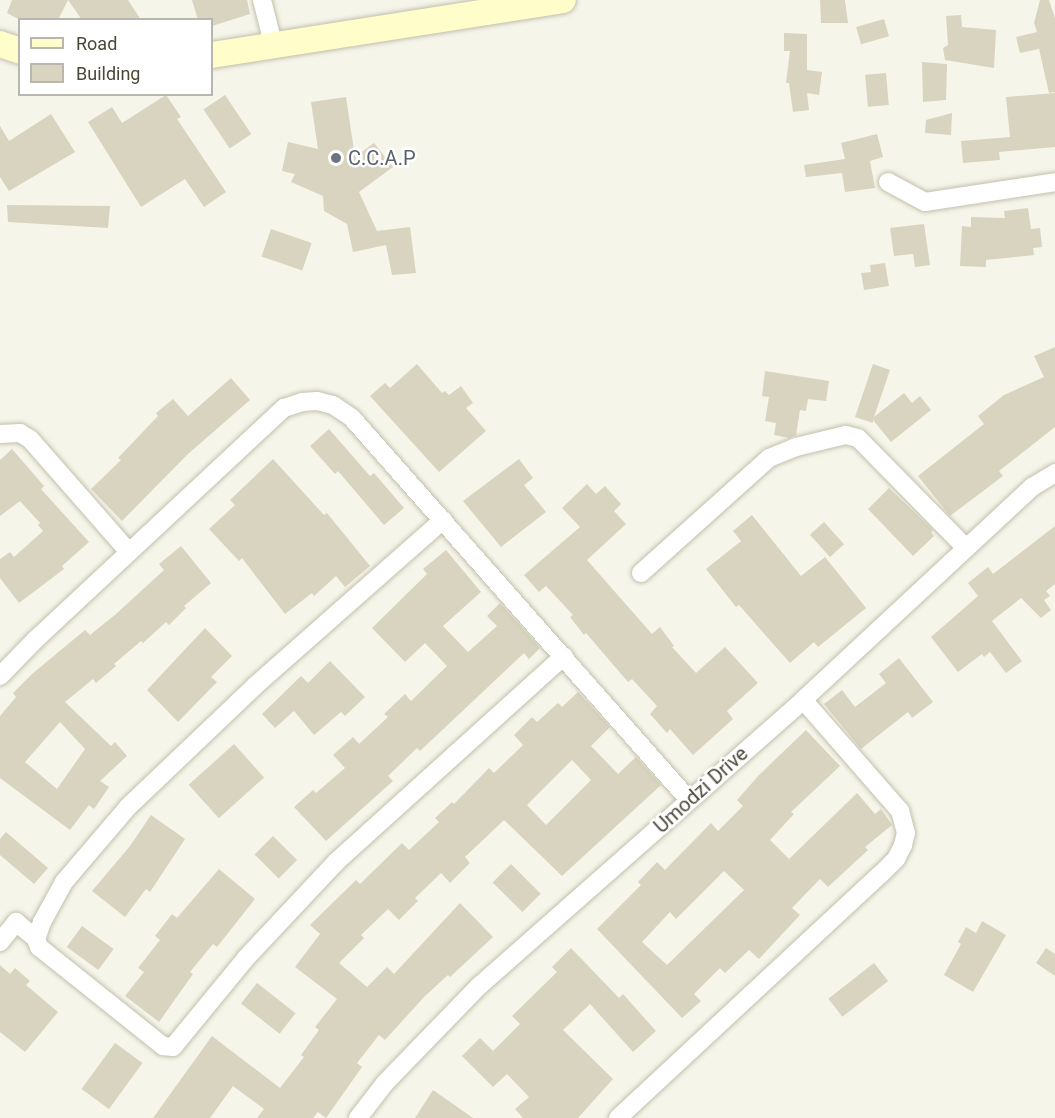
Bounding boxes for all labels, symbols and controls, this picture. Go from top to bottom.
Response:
legend [18,18,213,96]
text: Road [76,33,117,54]
text: Building [76,63,140,84]
place label: C.C.A.P [348,146,416,170]
marker: C.C.A.P [329,151,343,165]
street label: Umodzi Drive [649,742,753,838]

